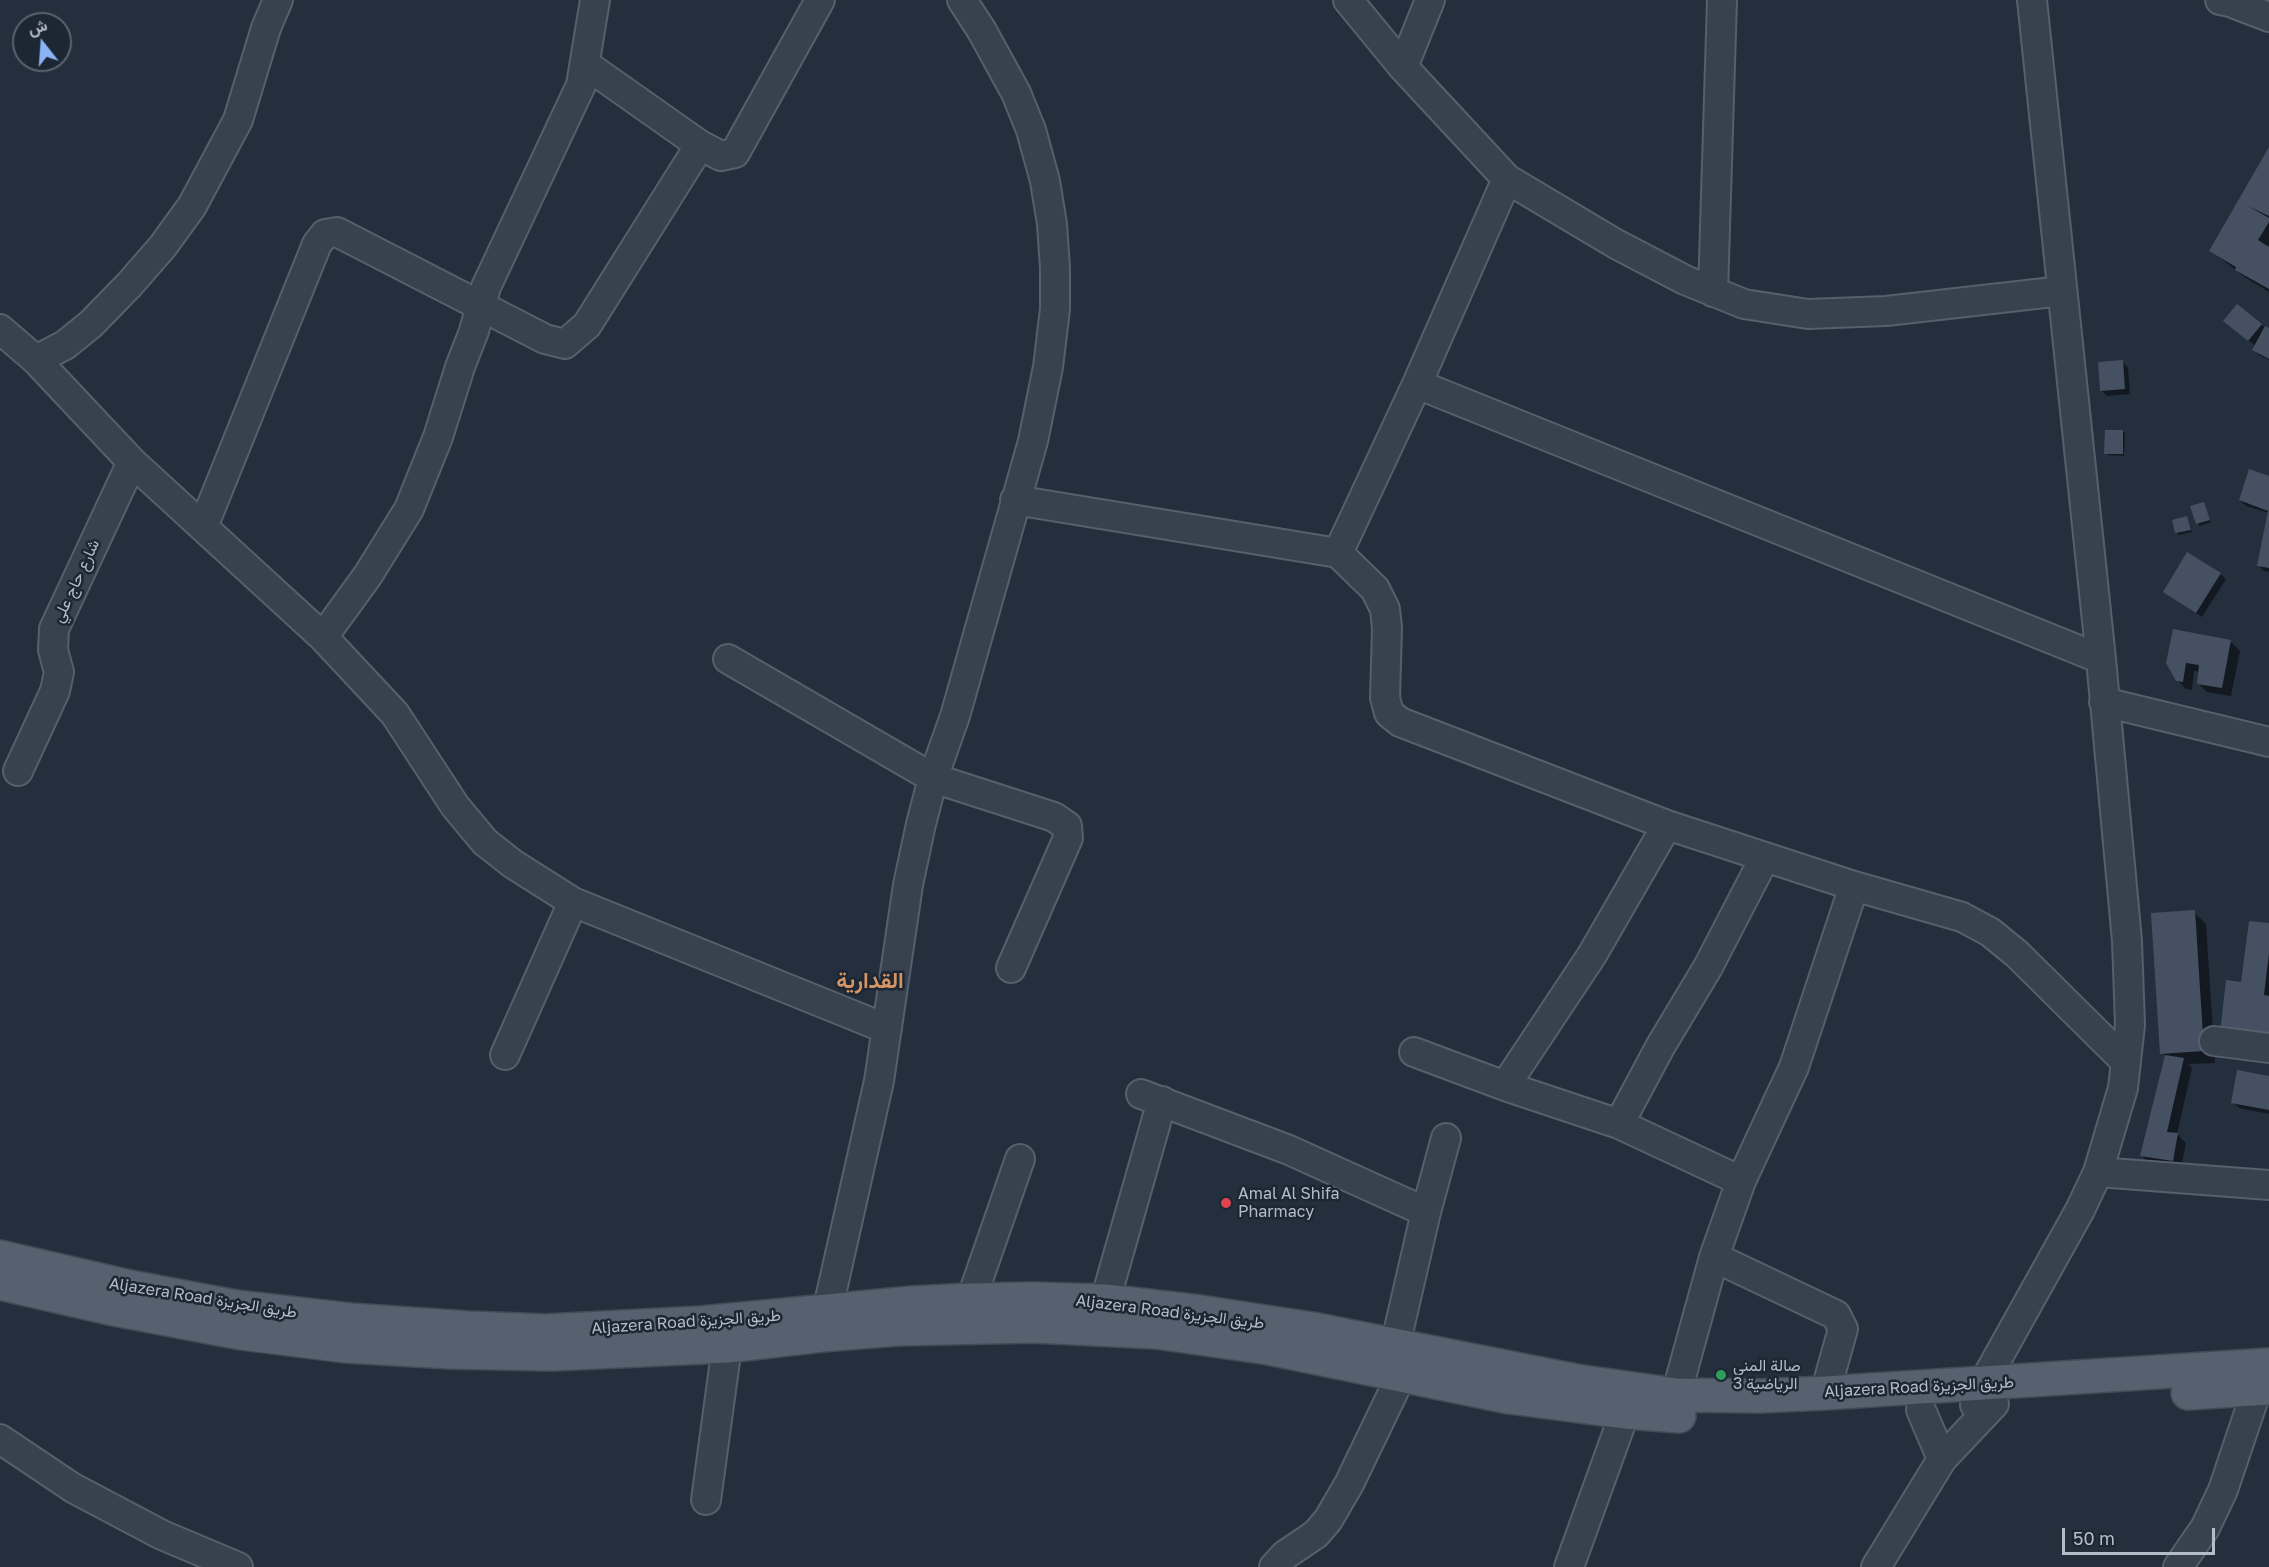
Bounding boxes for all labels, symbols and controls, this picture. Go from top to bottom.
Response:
north arrow [12,12,72,72]
text: ش [25,14,49,39]
street label: شارع حاج علي [48,536,104,626]
district label: القدارية [836,968,904,994]
place label: Amal Al Shifa Pharmacy [1238,1184,1339,1222]
marker: Amal Al Shifa Pharmacy [1219,1196,1233,1210]
street label: Aljazera Road طريق الجزيزة [108,1274,298,1322]
street label: Aljazera Road طريق الجزيزة [1075,1291,1265,1333]
street label: Aljazera Road طريق الجزيزة [591,1306,781,1338]
place label: صالة المنى الرياضية 3 [1733,1356,1801,1394]
marker: صالة المنى الرياضية 3 [1714,1368,1728,1382]
street label: Aljazera Road طريق الجزيزة [1824,1372,2014,1402]
scale bar [2065,1516,2218,1554]
text: 50 m [2073,1527,2115,1549]

